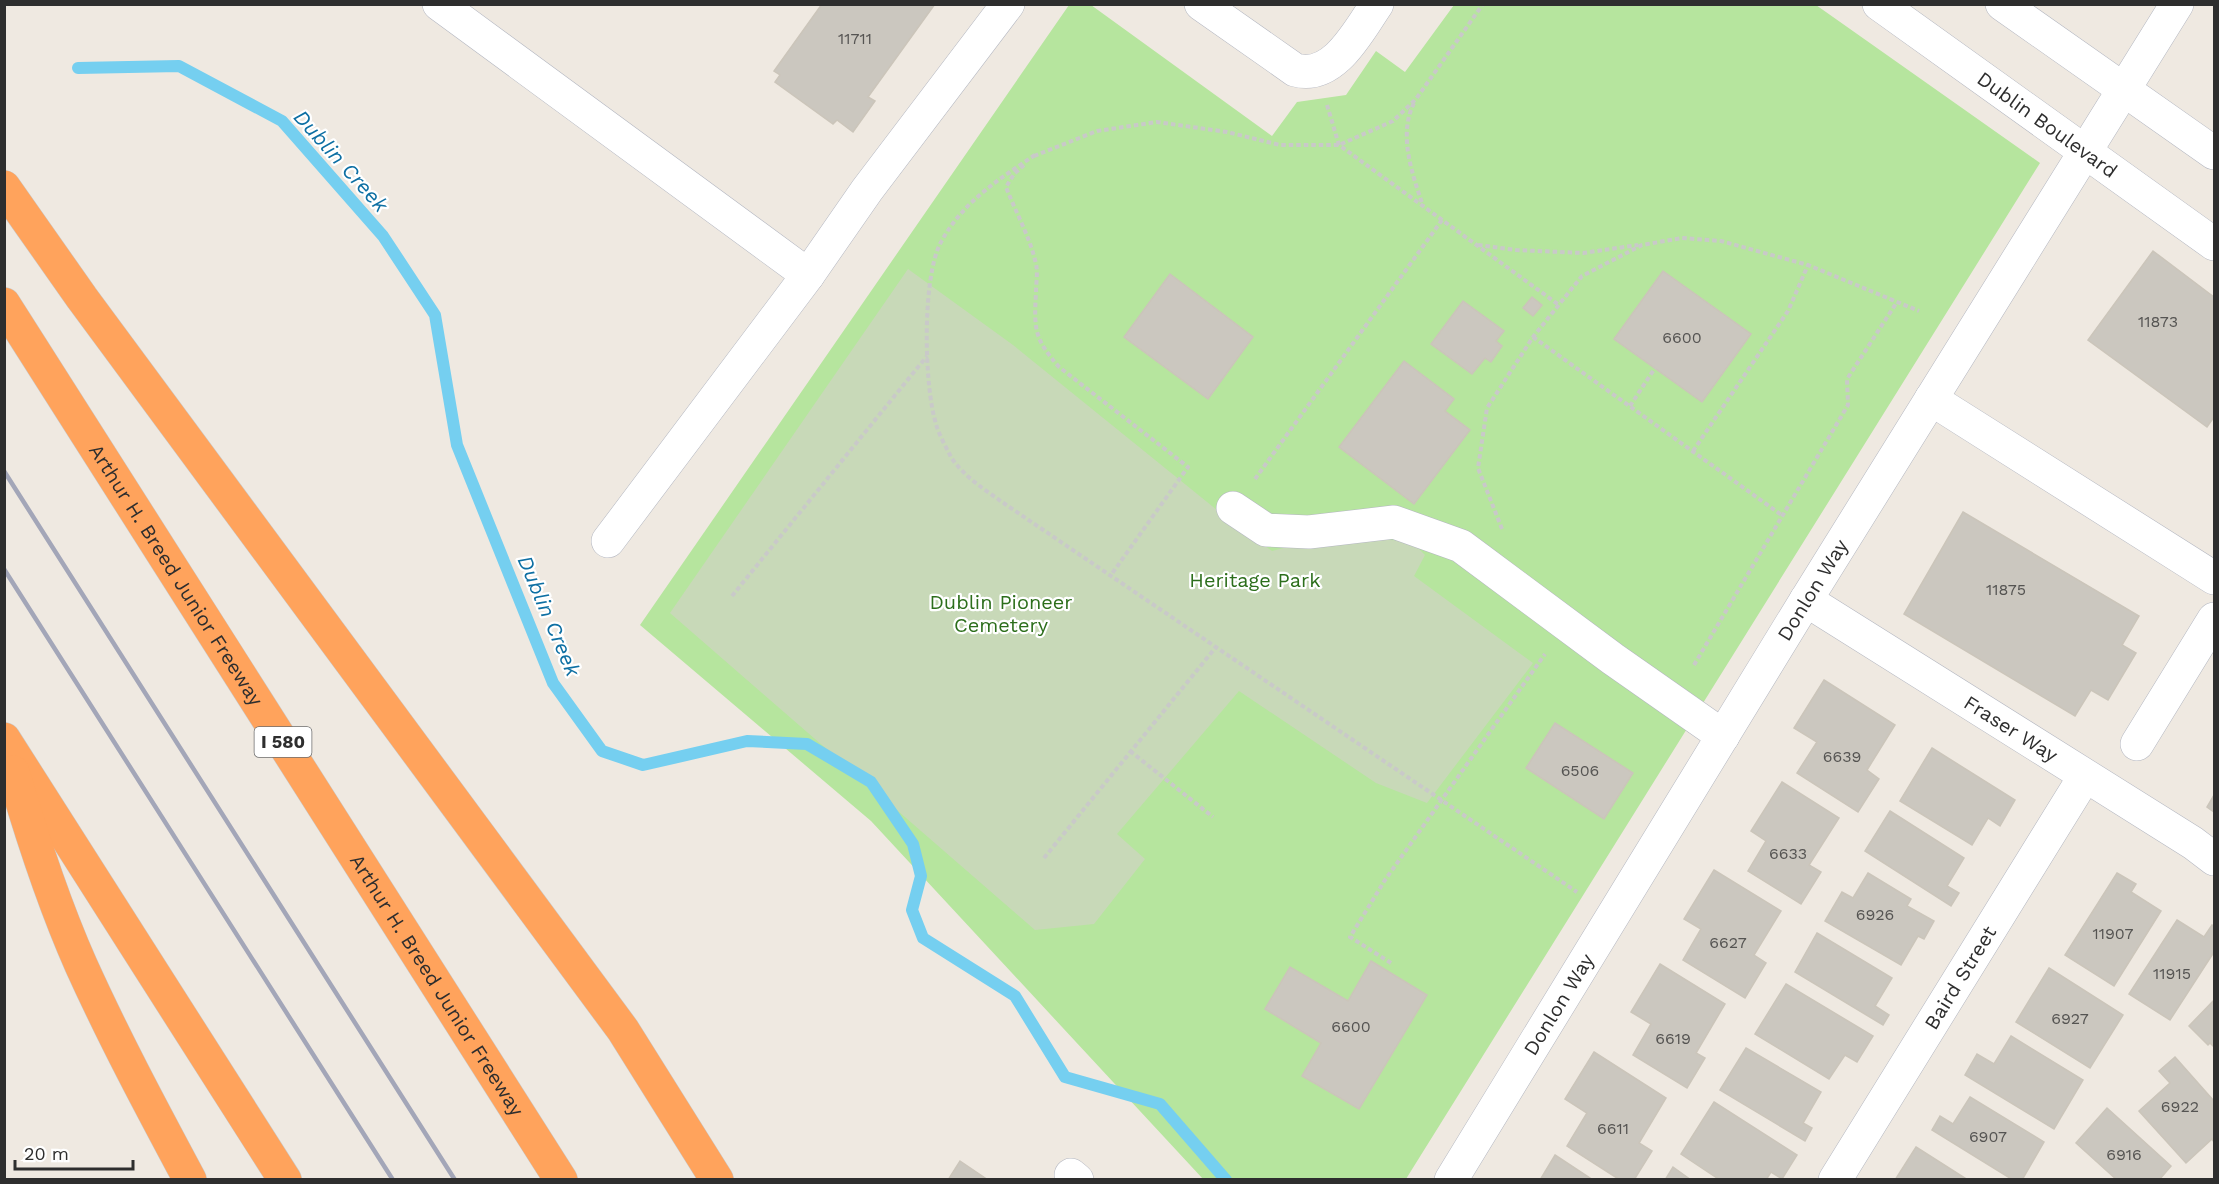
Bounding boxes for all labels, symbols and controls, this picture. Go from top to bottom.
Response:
house number: 11711 [838,29,872,48]
street label: Dublin Boulevard [1973,66,2122,183]
water label: Dublin Creek [289,104,394,217]
house number: 11873 [2138,312,2178,331]
house number: 6600 [1662,328,1702,347]
street label: Arthur H. Breed Junior Freeway [84,440,269,711]
street label: Donlon Way [1772,534,1853,645]
water label: Dublin Creek [513,552,586,681]
park label: Heritage Park [1189,568,1321,592]
house number: 11875 [1986,580,2026,599]
park label: Dublin Pioneer Cemetery [929,590,1073,637]
street label: Fraser Way [1960,690,2063,767]
road number: I 580 [254,727,312,757]
house number: 6639 [1823,747,1861,766]
house number: 6506 [1561,761,1599,780]
house number: 6633 [1769,844,1807,863]
street label: Arthur H. Breed Junior Freeway [345,850,529,1121]
house number: 6926 [1856,905,1894,924]
street label: Baird Street [1919,921,2002,1034]
house number: 11907 [2093,924,2133,943]
house number: 6627 [1709,933,1747,952]
street label: Donlon Way [1518,948,1599,1060]
house number: 11915 [2153,964,2191,983]
house number: 6927 [2051,1009,2089,1028]
house number: 6600 [1331,1017,1371,1036]
house number: 6619 [1655,1029,1691,1048]
house number: 6922 [2161,1097,2199,1116]
house number: 6611 [1597,1119,1629,1138]
house number: 6907 [1969,1127,2007,1146]
scale bar [15,1133,134,1171]
text: 20 m [24,1143,69,1164]
house number: 6916 [2106,1145,2142,1164]

